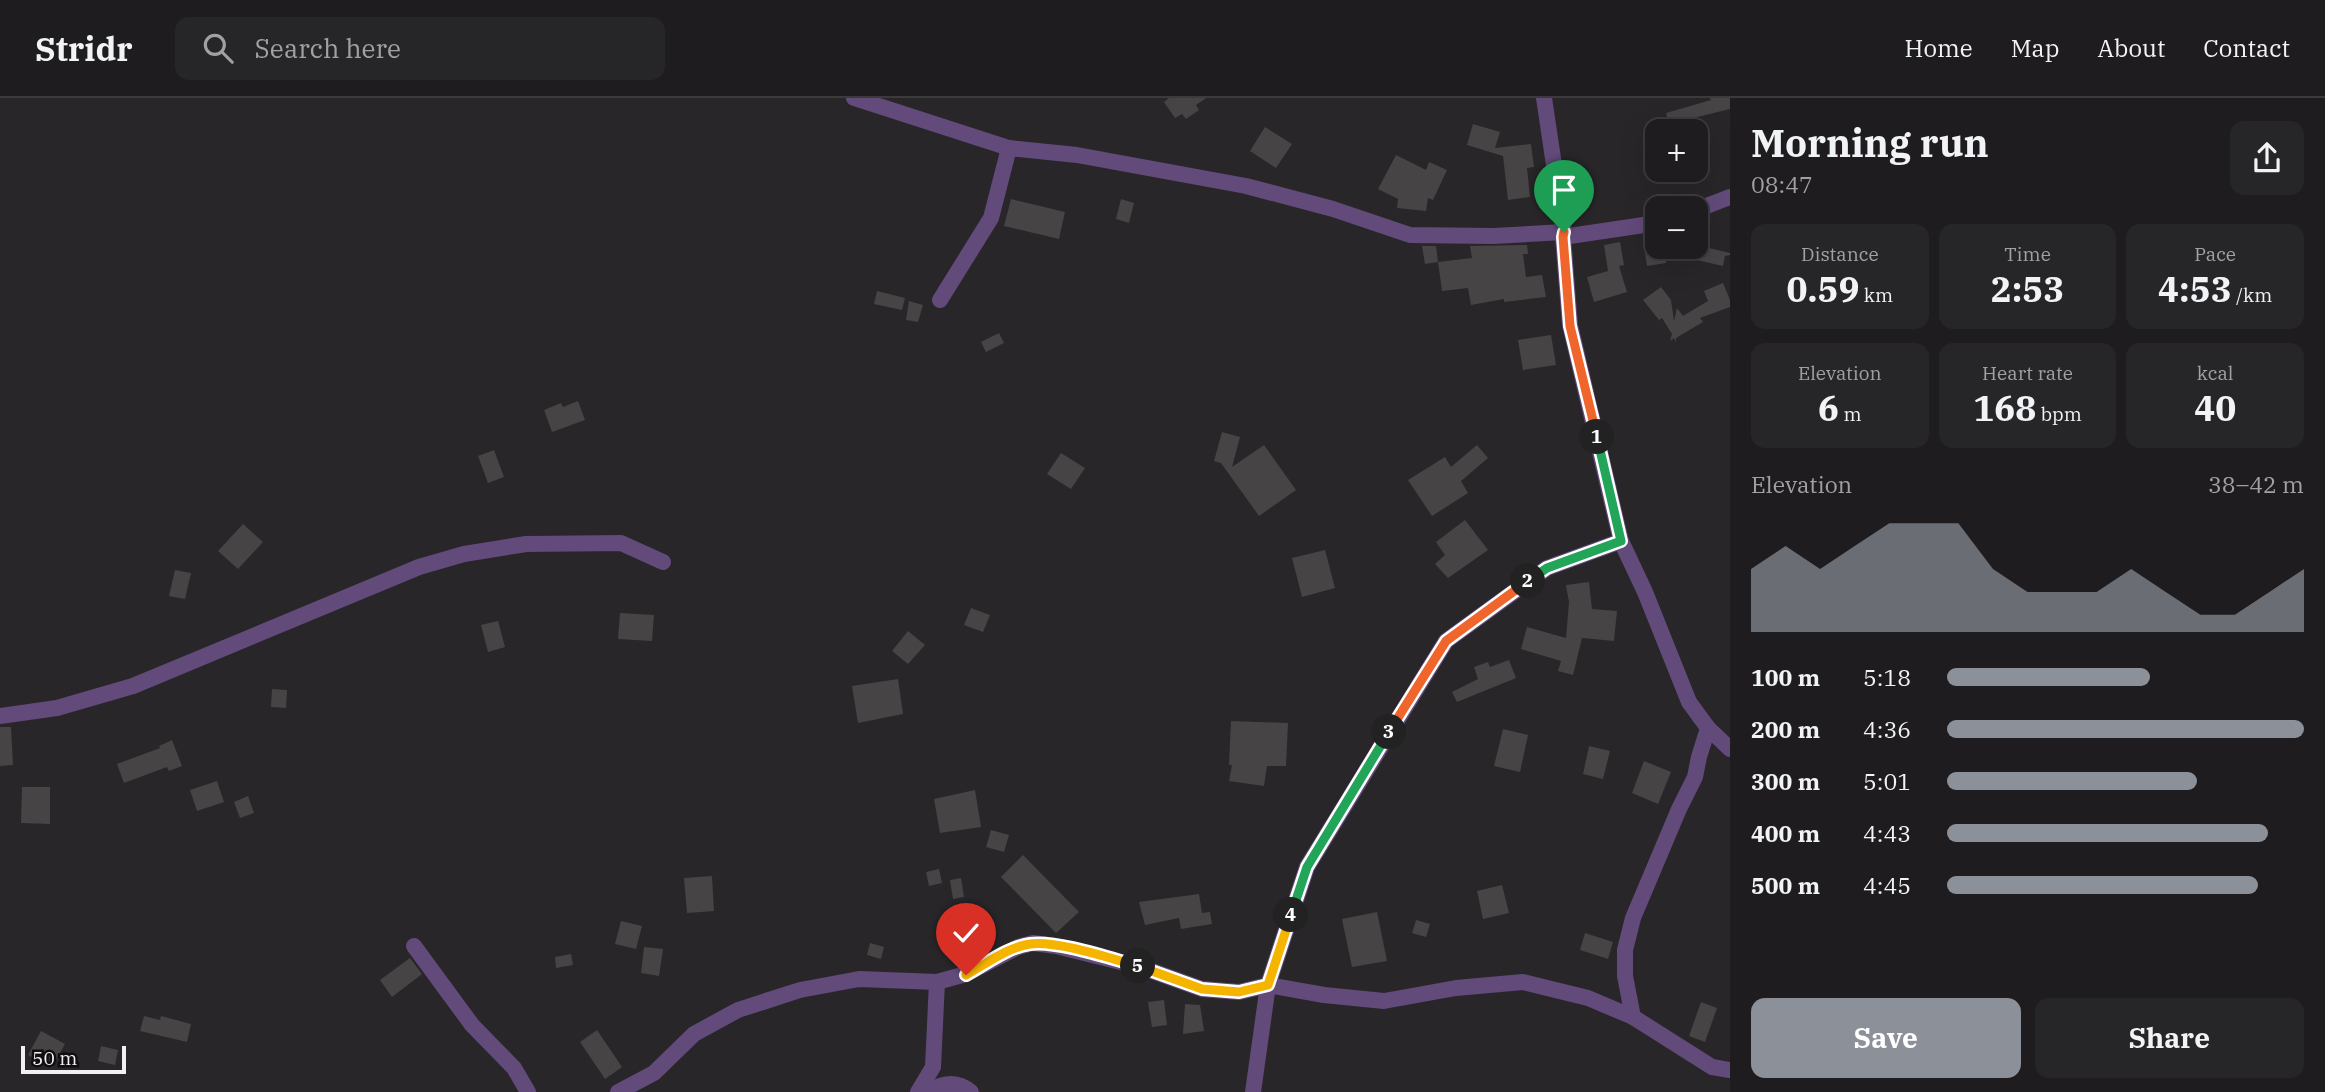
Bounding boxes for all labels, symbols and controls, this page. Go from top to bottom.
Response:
search box [175,17,665,80]
text: Stridr [35,27,133,70]
icon: search [199,29,237,67]
text: Search here [255,31,401,65]
text: Home [1905,32,1973,64]
text: Map [2011,32,2059,64]
text: About [2097,32,2165,64]
text: Contact [2203,32,2290,64]
text: Morning run [1751,118,1989,167]
map controls [1645,119,1708,259]
button: + [1645,119,1708,182]
button: share [2230,121,2304,195]
pin [1534,160,1594,232]
text: 08:47 [1751,169,1813,199]
icon: arrive [1545,171,1583,209]
button: − [1645,196,1708,259]
text: Distance [1801,242,1879,266]
text: Time [2004,242,2051,266]
text: Pace [2194,242,2236,266]
text: 0.59 [1787,266,1859,312]
text: 2:53 [1991,266,2064,312]
text: 4:53 [2158,266,2232,312]
text: km [1859,283,1893,307]
text: /km [2232,283,2272,307]
text: Elevation [1798,361,1882,385]
text: Heart rate [1982,361,2073,385]
text: kcal [2197,361,2233,385]
text: 6 [1818,385,1839,431]
text: 168 [1973,385,2036,431]
text: 40 [2194,385,2236,431]
text: m [1839,402,1862,426]
text: bpm [2036,402,2082,426]
pin: 1 [1580,420,1614,454]
text: 1 [1591,424,1602,448]
text: Elevation [1751,469,1852,499]
text: 38–42 m [2208,469,2304,499]
pin: 2 [1510,564,1546,598]
text: 2 [1522,568,1533,592]
text: 100 m [1751,662,1820,692]
text: 5:18 [1863,662,1911,692]
pin: 3 [1372,714,1406,750]
text: 200 m [1751,714,1820,744]
text: 4:36 [1863,714,1911,744]
text: 3 [1383,719,1394,743]
text: 300 m [1751,766,1820,796]
text: 5:01 [1863,766,1911,796]
text: 400 m [1751,818,1820,848]
text: 4:43 [1863,818,1911,848]
text: 500 m [1751,870,1820,900]
text: 4:45 [1863,870,1911,900]
pin: 4 [1274,898,1308,932]
text: 4 [1285,902,1296,926]
pin [936,903,996,975]
icon: check [947,914,985,952]
pin: 5 [1120,948,1156,984]
text: 5 [1132,953,1143,977]
button: Save [1751,998,2021,1078]
button: Share [2035,998,2304,1078]
scale bar [21,1043,126,1075]
text: 50 m [32,1046,77,1070]

